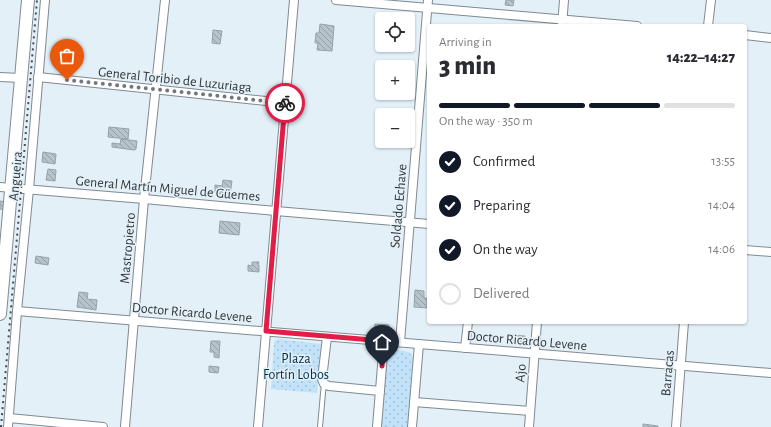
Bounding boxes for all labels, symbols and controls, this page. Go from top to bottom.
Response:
map controls [375,12,415,148]
button: locate [375,12,415,52]
text: Arriving in [439,36,492,49]
pin [50,39,84,80]
icon: bag [56,45,78,67]
text: 14:22–14:27 [667,50,735,65]
text: 3 min [439,53,496,79]
button: + [375,60,415,100]
street label: General Toribio de Luzuriaga [97,65,253,95]
courier [265,83,305,123]
icon: bike [274,92,296,114]
button: − [375,108,415,148]
text: On the way · 350 m [439,115,533,128]
street label: Angueira [7,150,25,202]
icon: check [439,151,461,173]
text: Confirmed [473,154,535,169]
text: 13:55 [711,155,735,168]
street label: Soldado Echave [388,163,410,249]
street label: General Martín Miguel de Güemes [75,174,261,204]
icon: check [439,195,461,217]
text: Preparing [473,198,530,213]
text: 14:04 [708,199,735,212]
street label: Mastropietro [118,212,138,284]
icon: check [439,239,461,261]
text: On the way [473,242,538,257]
text: 14:06 [708,243,735,256]
text: Delivered [473,286,530,301]
street label: Doctor Ricardo Levene [131,301,253,325]
pin [365,325,399,366]
street label: Doctor Ricardo Levene [466,329,588,353]
icon: home [371,331,393,353]
street label: Barracas [659,350,677,397]
park label: Plaza Fortín Lobos [263,352,329,382]
street label: Ajo [513,363,529,383]

